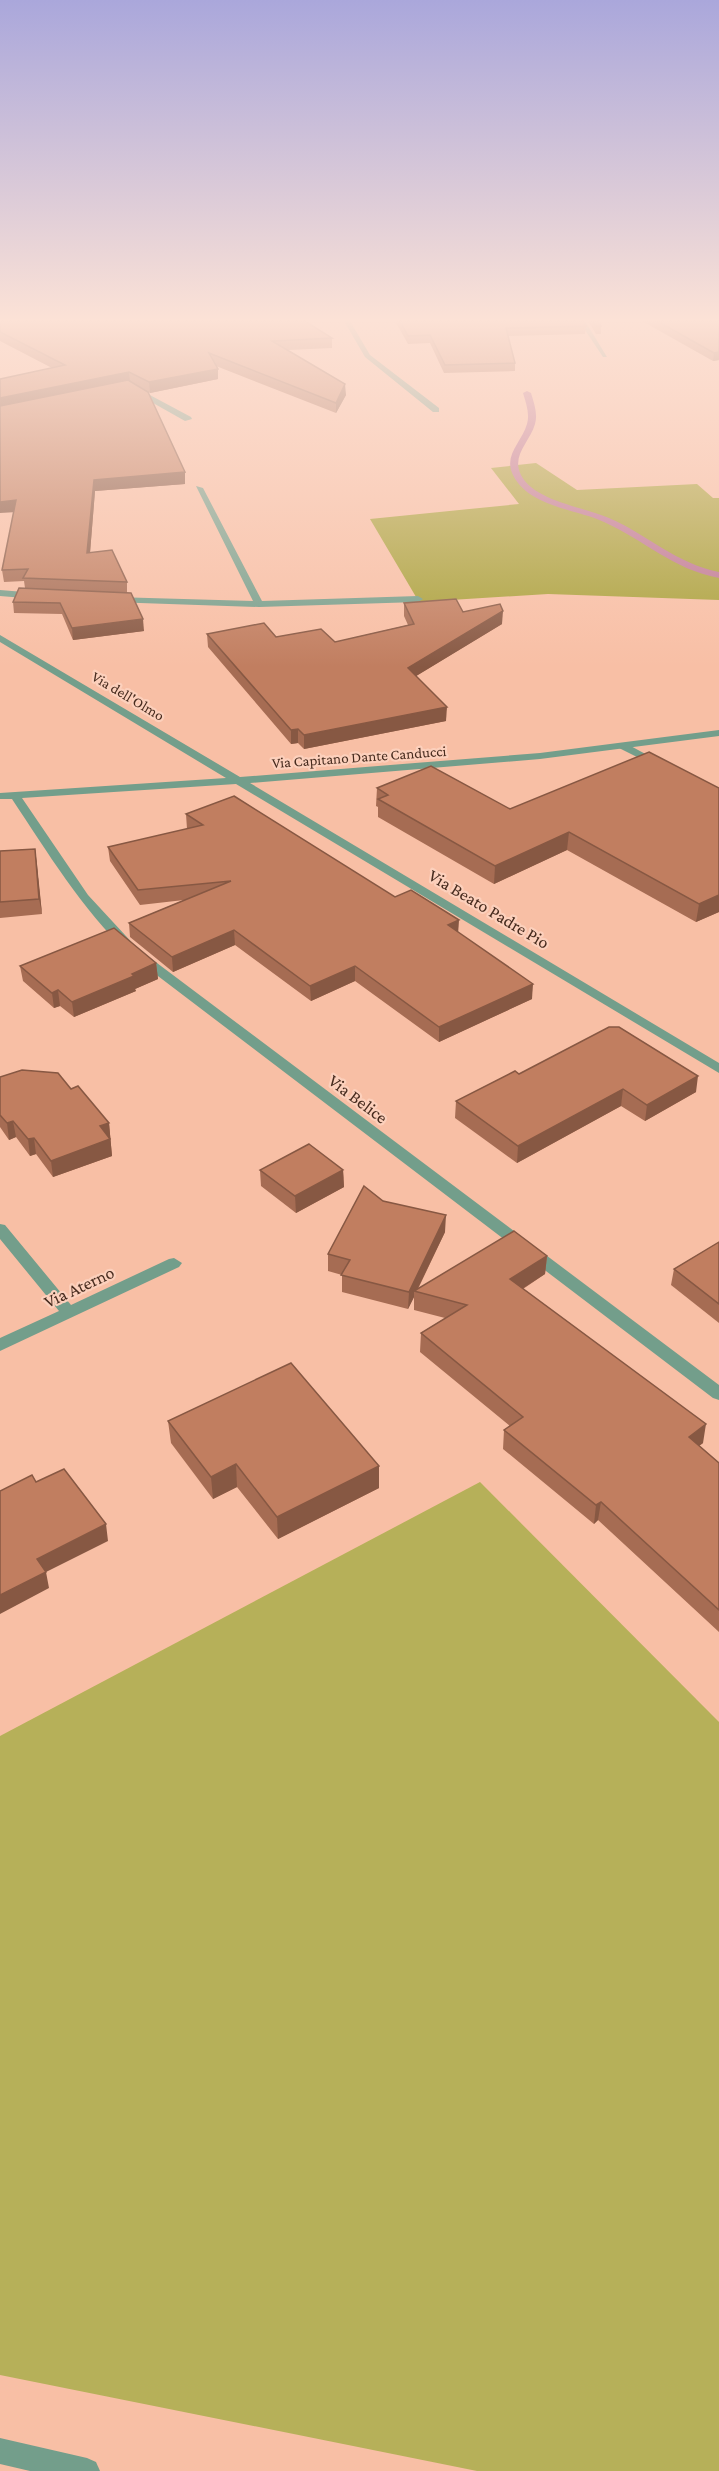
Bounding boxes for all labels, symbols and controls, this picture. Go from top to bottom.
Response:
street label: Via dell'Olmo [89,668,167,724]
street label: Via Capitano Dante Canducci [271,743,447,772]
street label: Via Beato Padre Pio [425,865,553,953]
street label: Via Belice [324,1070,392,1128]
street label: Via Aterno [41,1262,117,1312]

